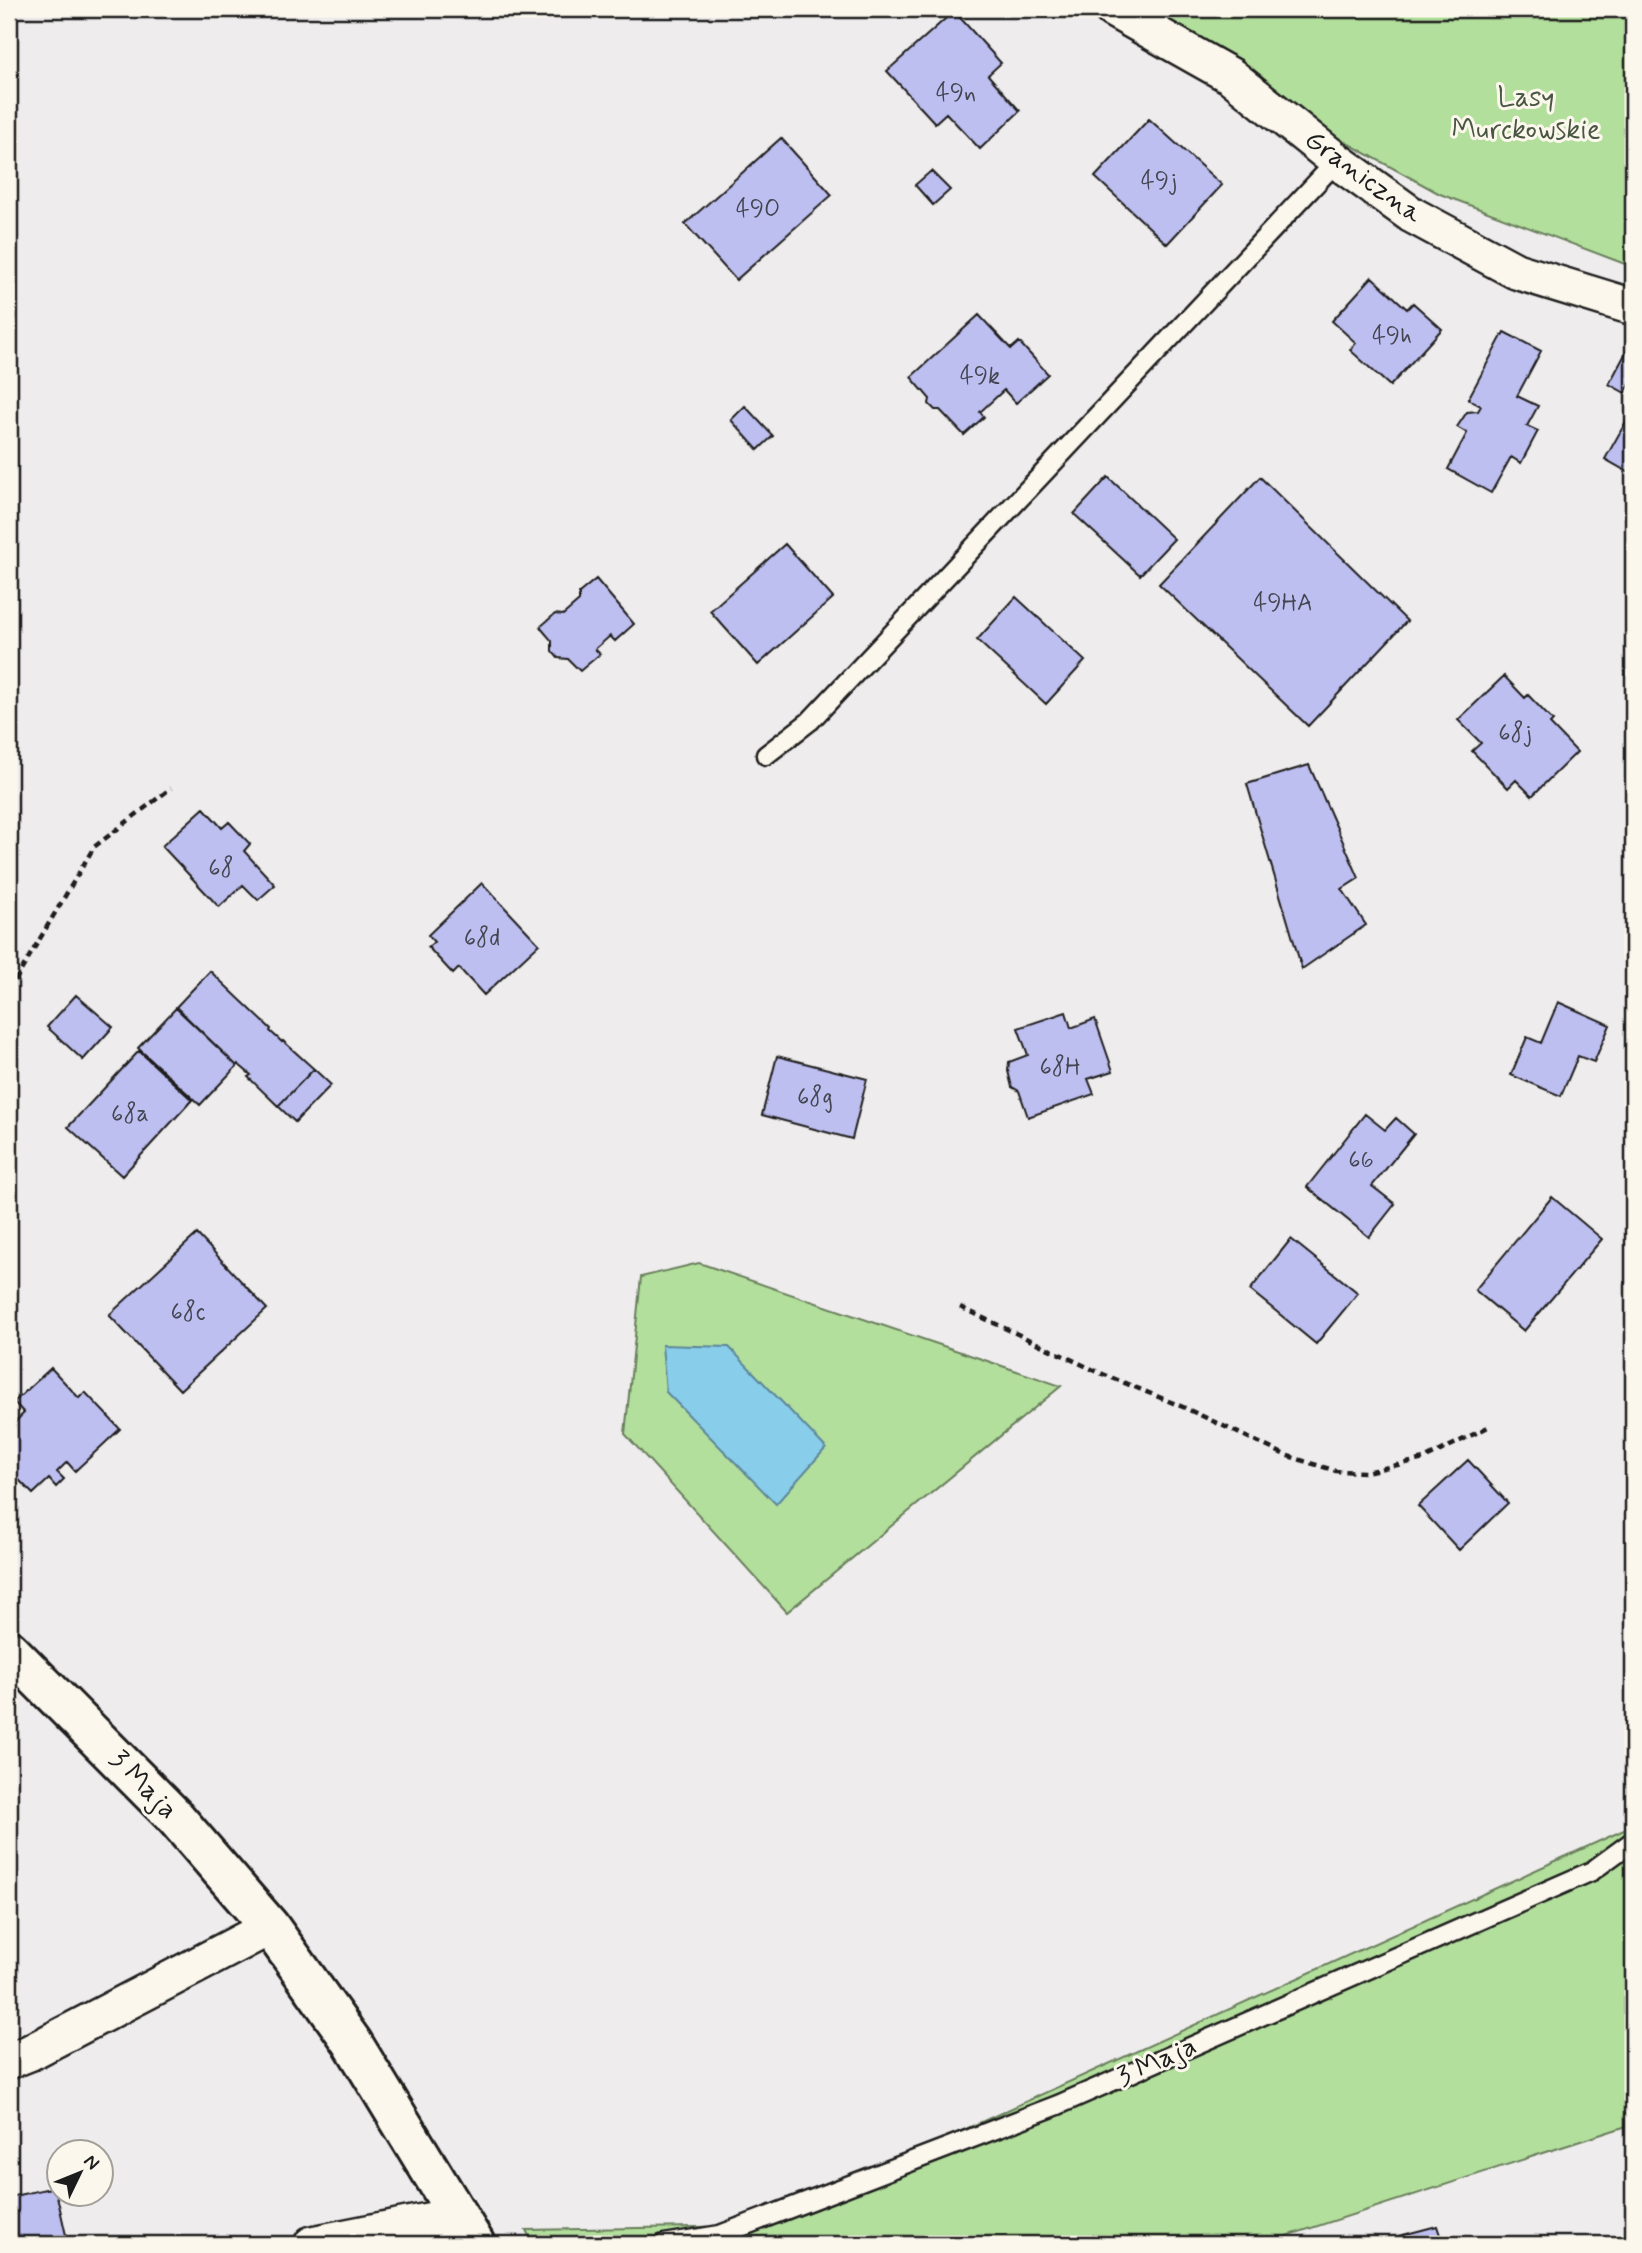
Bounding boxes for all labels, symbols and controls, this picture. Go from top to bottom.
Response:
house number: 49n [936,78,976,109]
park label: Lasy Murckowskie [1451,80,1601,149]
street label: Graniczna [1297,122,1430,232]
house number: 49j [1141,166,1177,197]
house number: 49O [736,194,780,225]
house number: 49h [1372,321,1412,352]
house number: 49k [960,361,1000,392]
house number: 49HA [1253,588,1313,619]
house number: 68j [1498,718,1532,749]
house number: 68 [208,853,234,884]
house number: 68d [464,923,500,954]
house number: 68H [1039,1052,1081,1083]
house number: 68g [797,1082,833,1113]
house number: 68a [111,1099,149,1130]
house number: 66 [1348,1145,1374,1176]
house number: 68c [170,1297,206,1328]
street label: 3 Maja [101,1742,185,1828]
street label: 3 Maja [1111,2028,1203,2096]
north arrow [46,2138,116,2208]
text: N [78,2149,105,2176]

